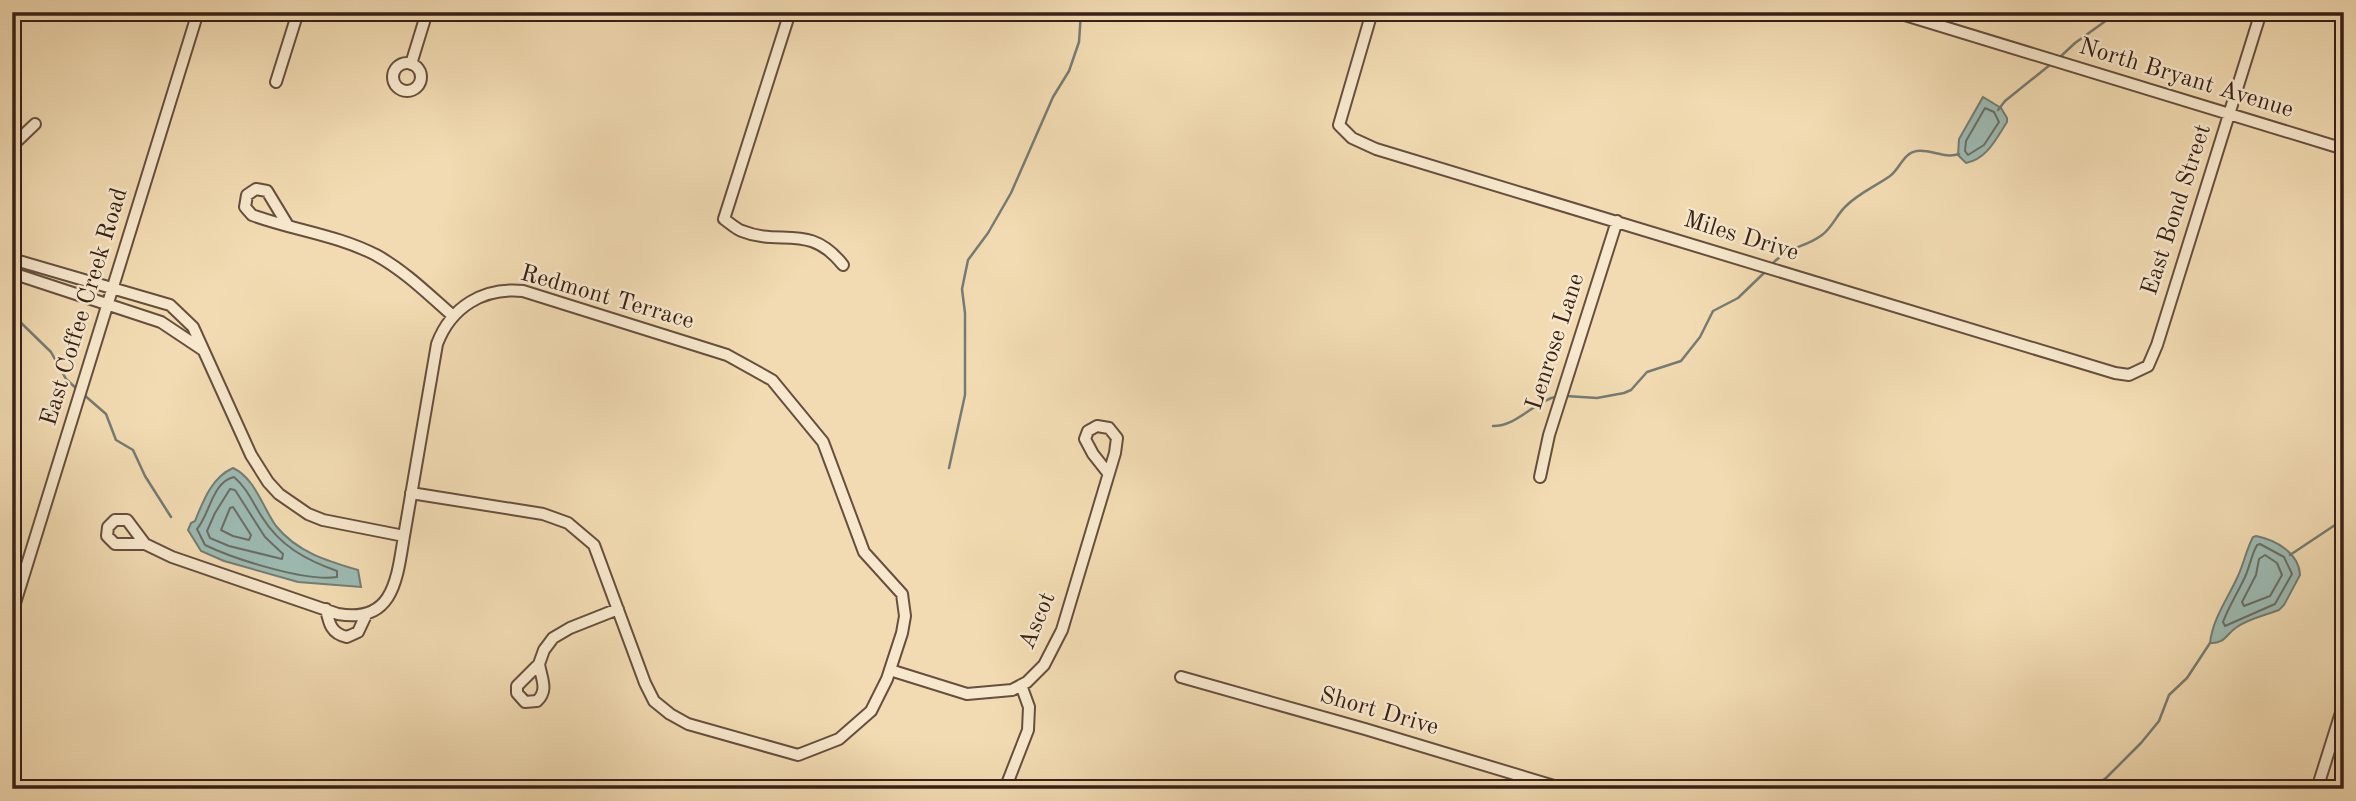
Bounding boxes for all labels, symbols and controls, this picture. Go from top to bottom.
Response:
street label: North Bryant Avenue [2076,35,2296,123]
street label: East Bond Street [2138,122,2216,298]
street label: East Coffee Creek Road [37,185,133,429]
street label: Miles Drive [1681,208,1801,266]
street label: Redmont Terrace [517,262,697,334]
street label: Lenrose Lane [1523,271,1589,413]
street label: Ascot [1015,589,1061,653]
street label: Short Drive [1317,684,1441,740]

